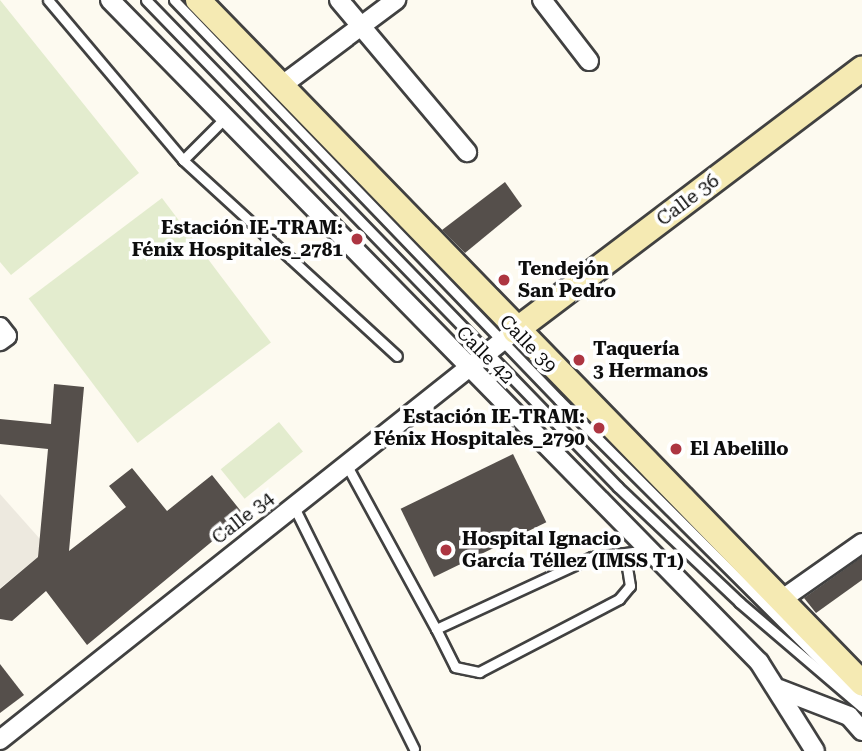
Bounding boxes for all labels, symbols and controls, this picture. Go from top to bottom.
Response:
street label: Calle 36 [652,169,724,231]
place label: Estación IE-TRAM: Fénix Hospitales_2781 [132,217,343,261]
marker: Estación IE-TRAM: Fénix Hospitales_2781 [349,231,365,247]
place label: Tendejón San Pedro [518,258,616,302]
marker: Tendejón San Pedro [496,272,512,288]
street label: Calle 39 [495,310,561,378]
street label: Calle 42 [451,321,519,389]
place label: Taquería 3 Hermanos [593,338,708,382]
marker: Taquería 3 Hermanos [571,352,587,368]
place label: Estación IE-TRAM: Fénix Hospitales_2790 [374,406,585,450]
marker: Estación IE-TRAM: Fénix Hospitales_2790 [591,420,607,436]
place label: El Abelillo [690,438,788,460]
marker: El Abelillo [668,441,684,457]
street label: Calle 34 [208,487,278,549]
place label: Hospital Ignacio García Téllez (IMSS T1) [462,528,684,572]
marker: Hospital Ignacio García Téllez (IMSS T1) [436,540,456,560]

